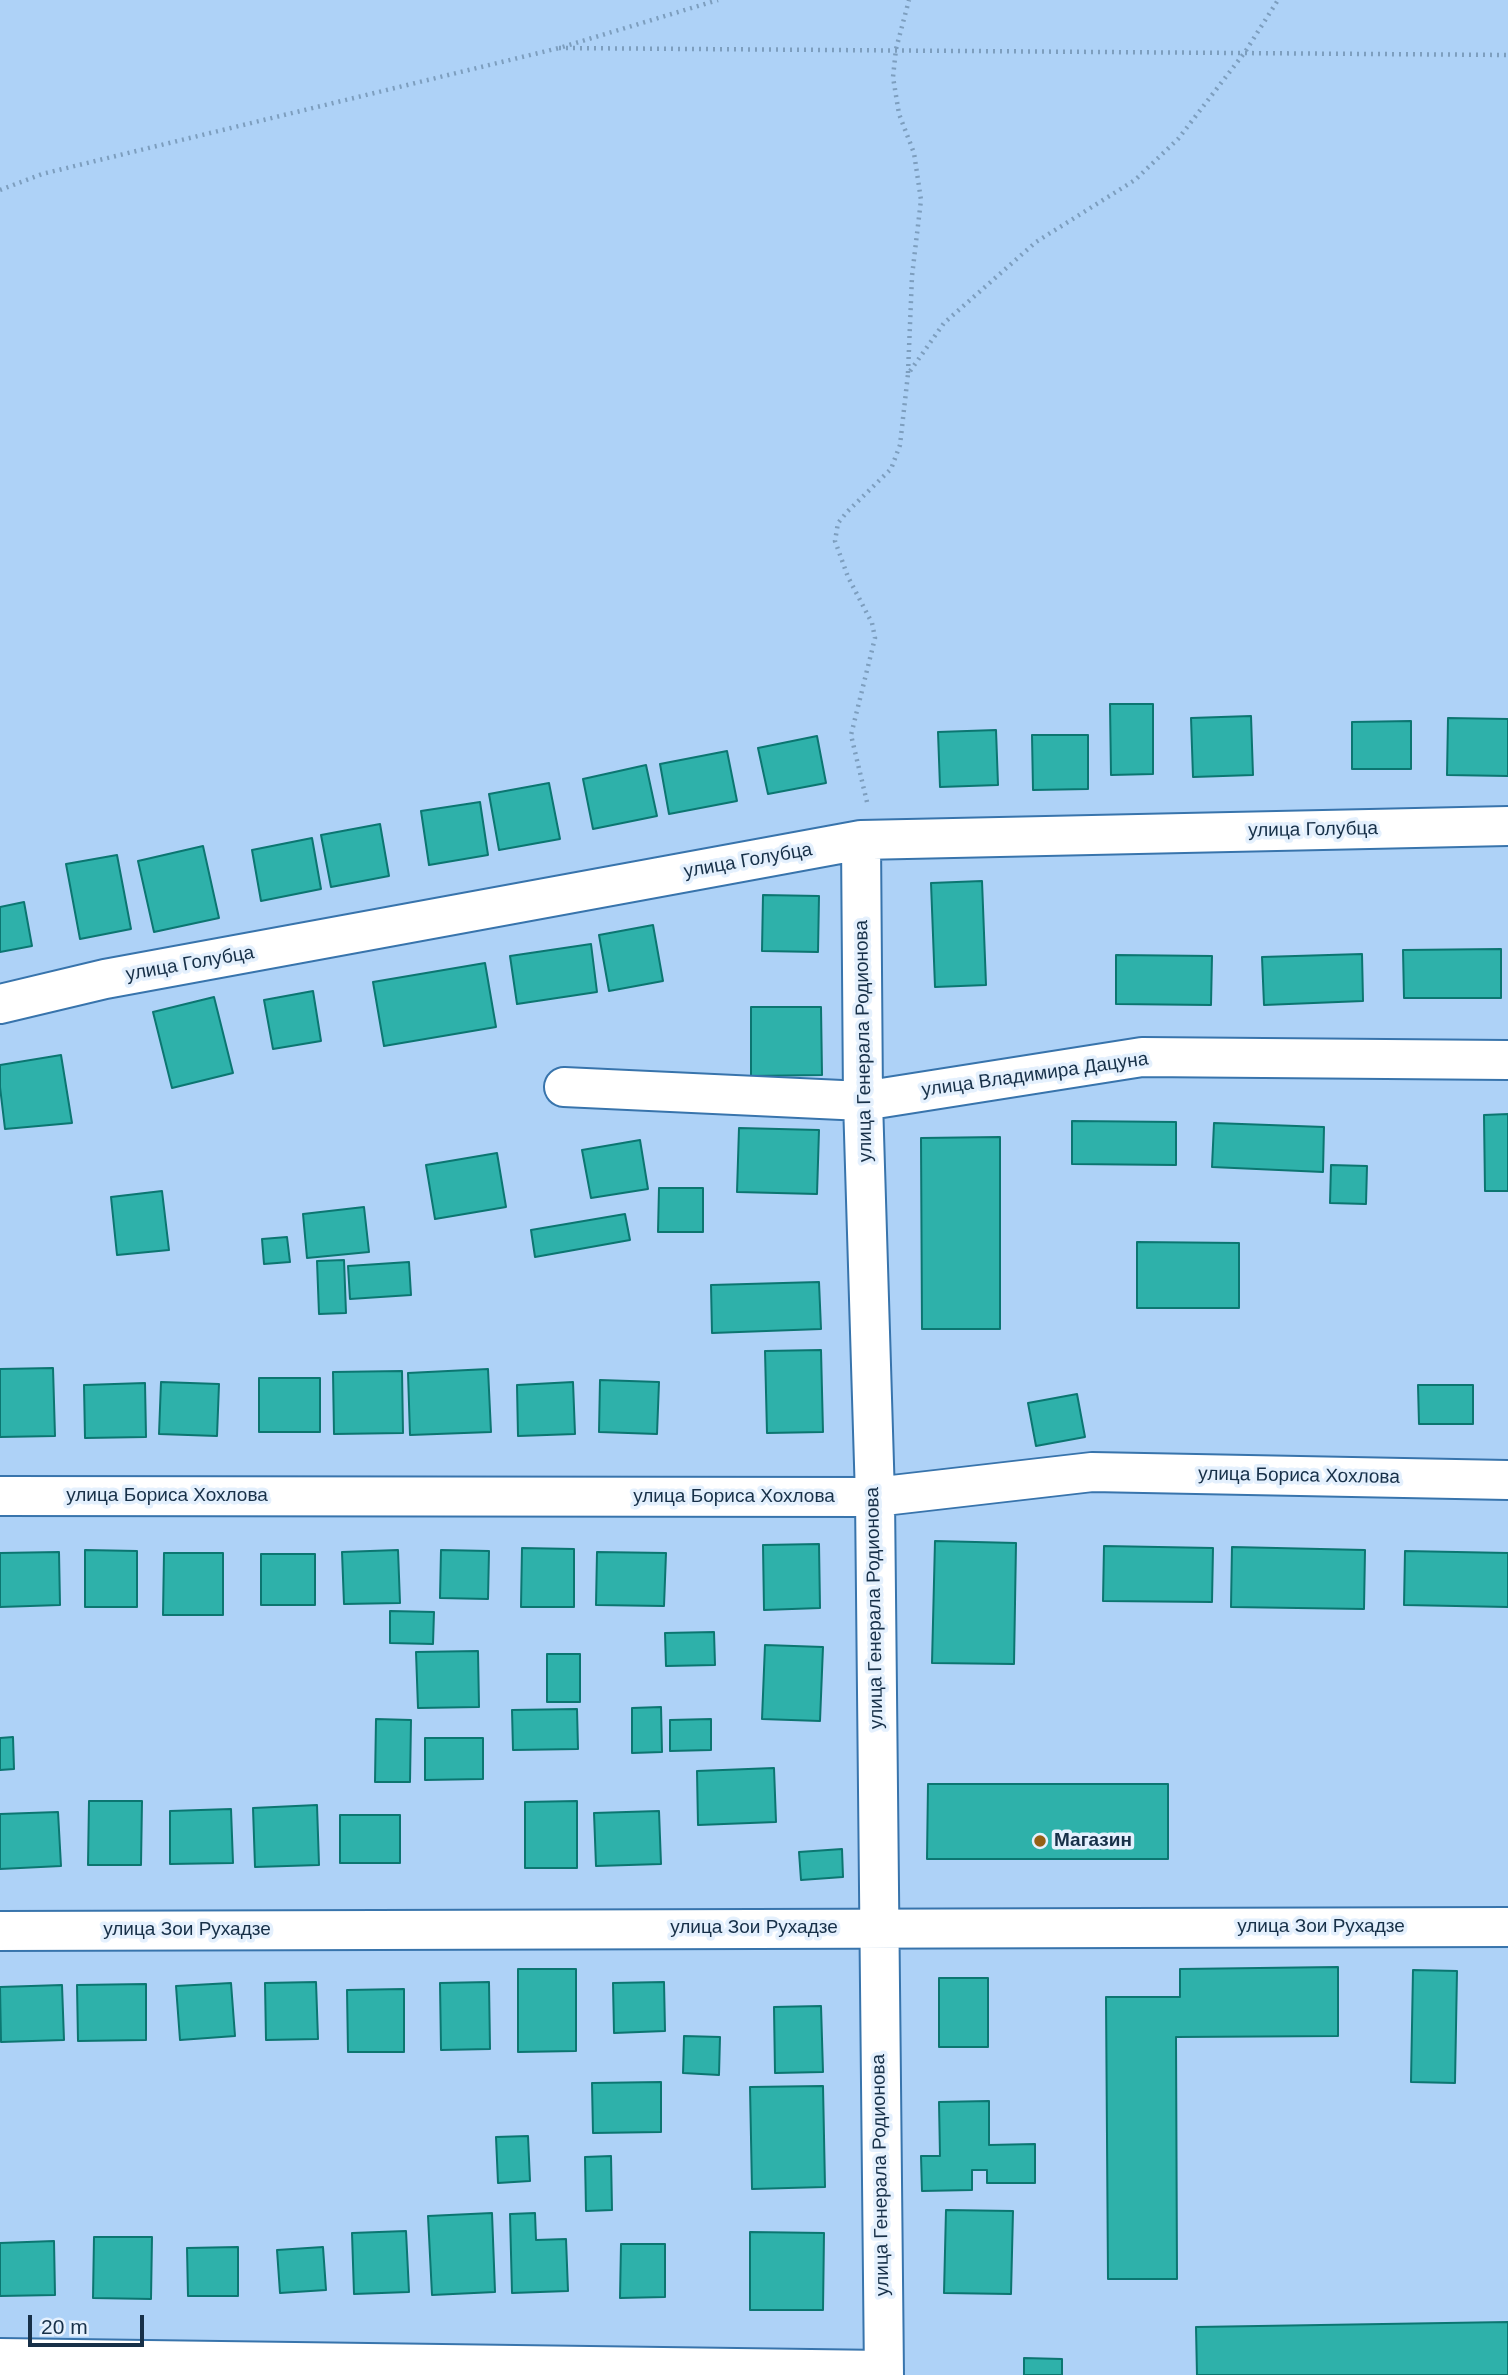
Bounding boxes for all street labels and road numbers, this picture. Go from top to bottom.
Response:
street label: улица Голубца [1248,817,1378,843]
street label: улица Голубца [682,839,814,883]
street label: улица Генерала Родионова [850,920,878,1162]
street label: улица Голубца [124,942,256,986]
street label: улица Владимира Дацуна [920,1048,1150,1102]
street label: улица Бориса Хохлова [1198,1463,1400,1489]
street label: улица Бориса Хохлова [66,1485,268,1507]
street label: улица Бориса Хохлова [633,1486,835,1508]
street label: улица Генерала Родионова [861,1487,889,1729]
street label: улица Зои Рухадзе [1237,1916,1405,1938]
street label: улица Зои Рухадзе [670,1917,838,1939]
street label: улица Зои Рухадзе [103,1919,271,1941]
street label: улица Генерала Родионова [867,2054,895,2296]

